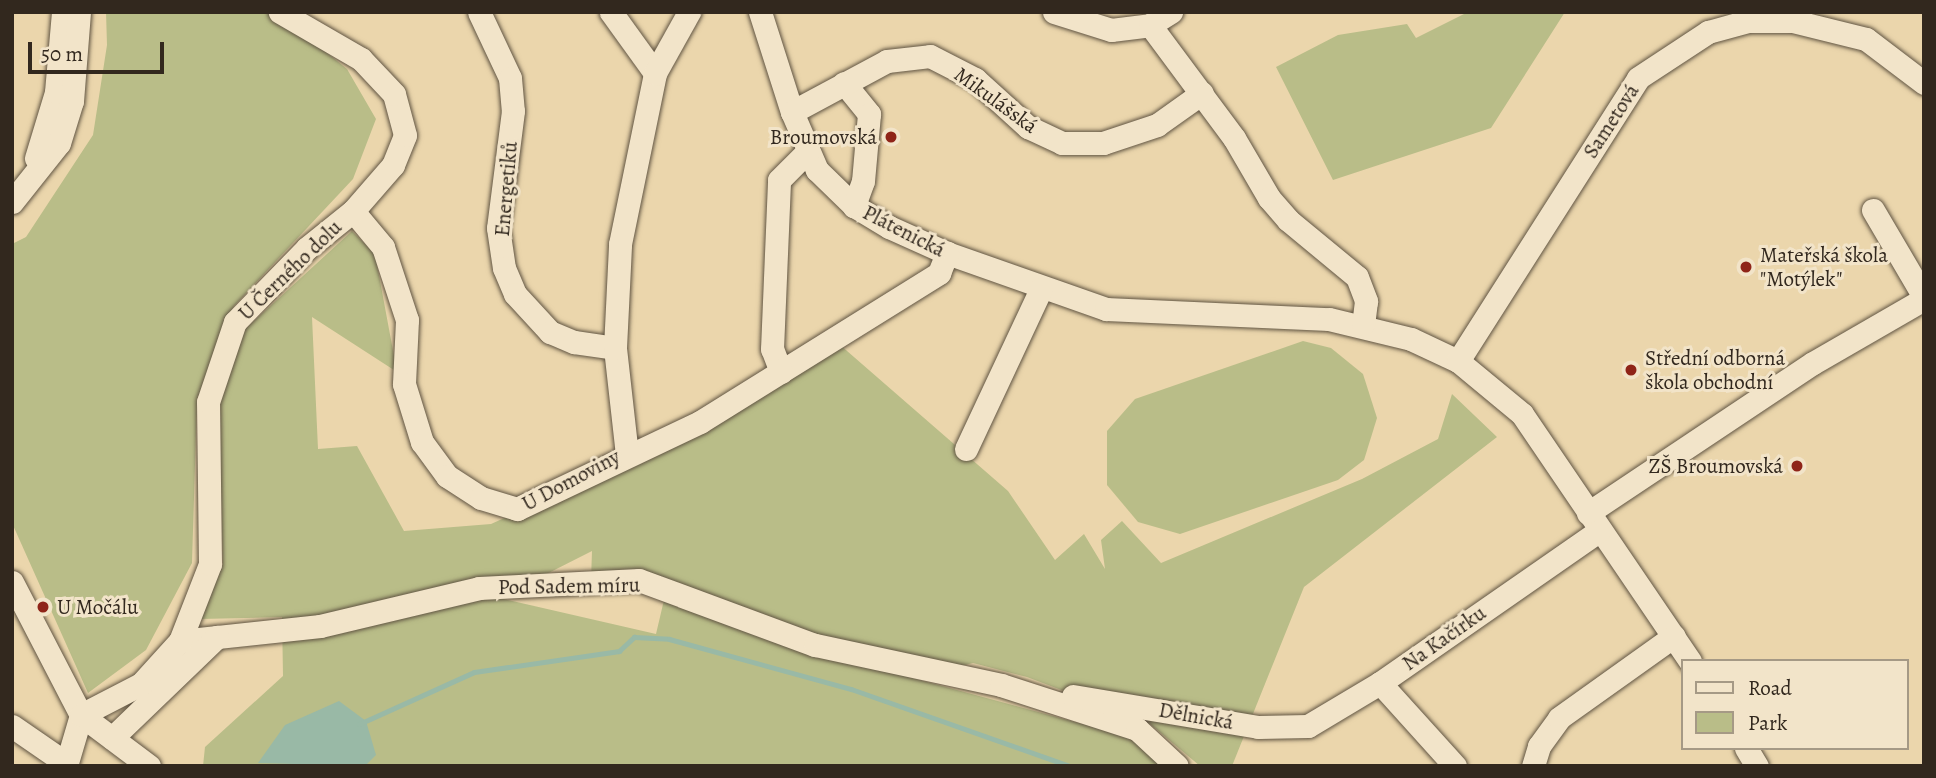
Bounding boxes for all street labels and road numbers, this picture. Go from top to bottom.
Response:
street label: Mikulášská [949,61,1043,139]
street label: Sametová [1578,79,1644,163]
street label: Energetiků [489,140,523,238]
street label: Plátenická [859,200,949,262]
street label: U Černého dolu [233,215,347,325]
street label: U Domoviny [518,444,624,516]
street label: Pod Sadem míru [498,572,640,600]
street label: Na Kačírku [1397,600,1491,676]
street label: Dělnická [1157,697,1235,735]

